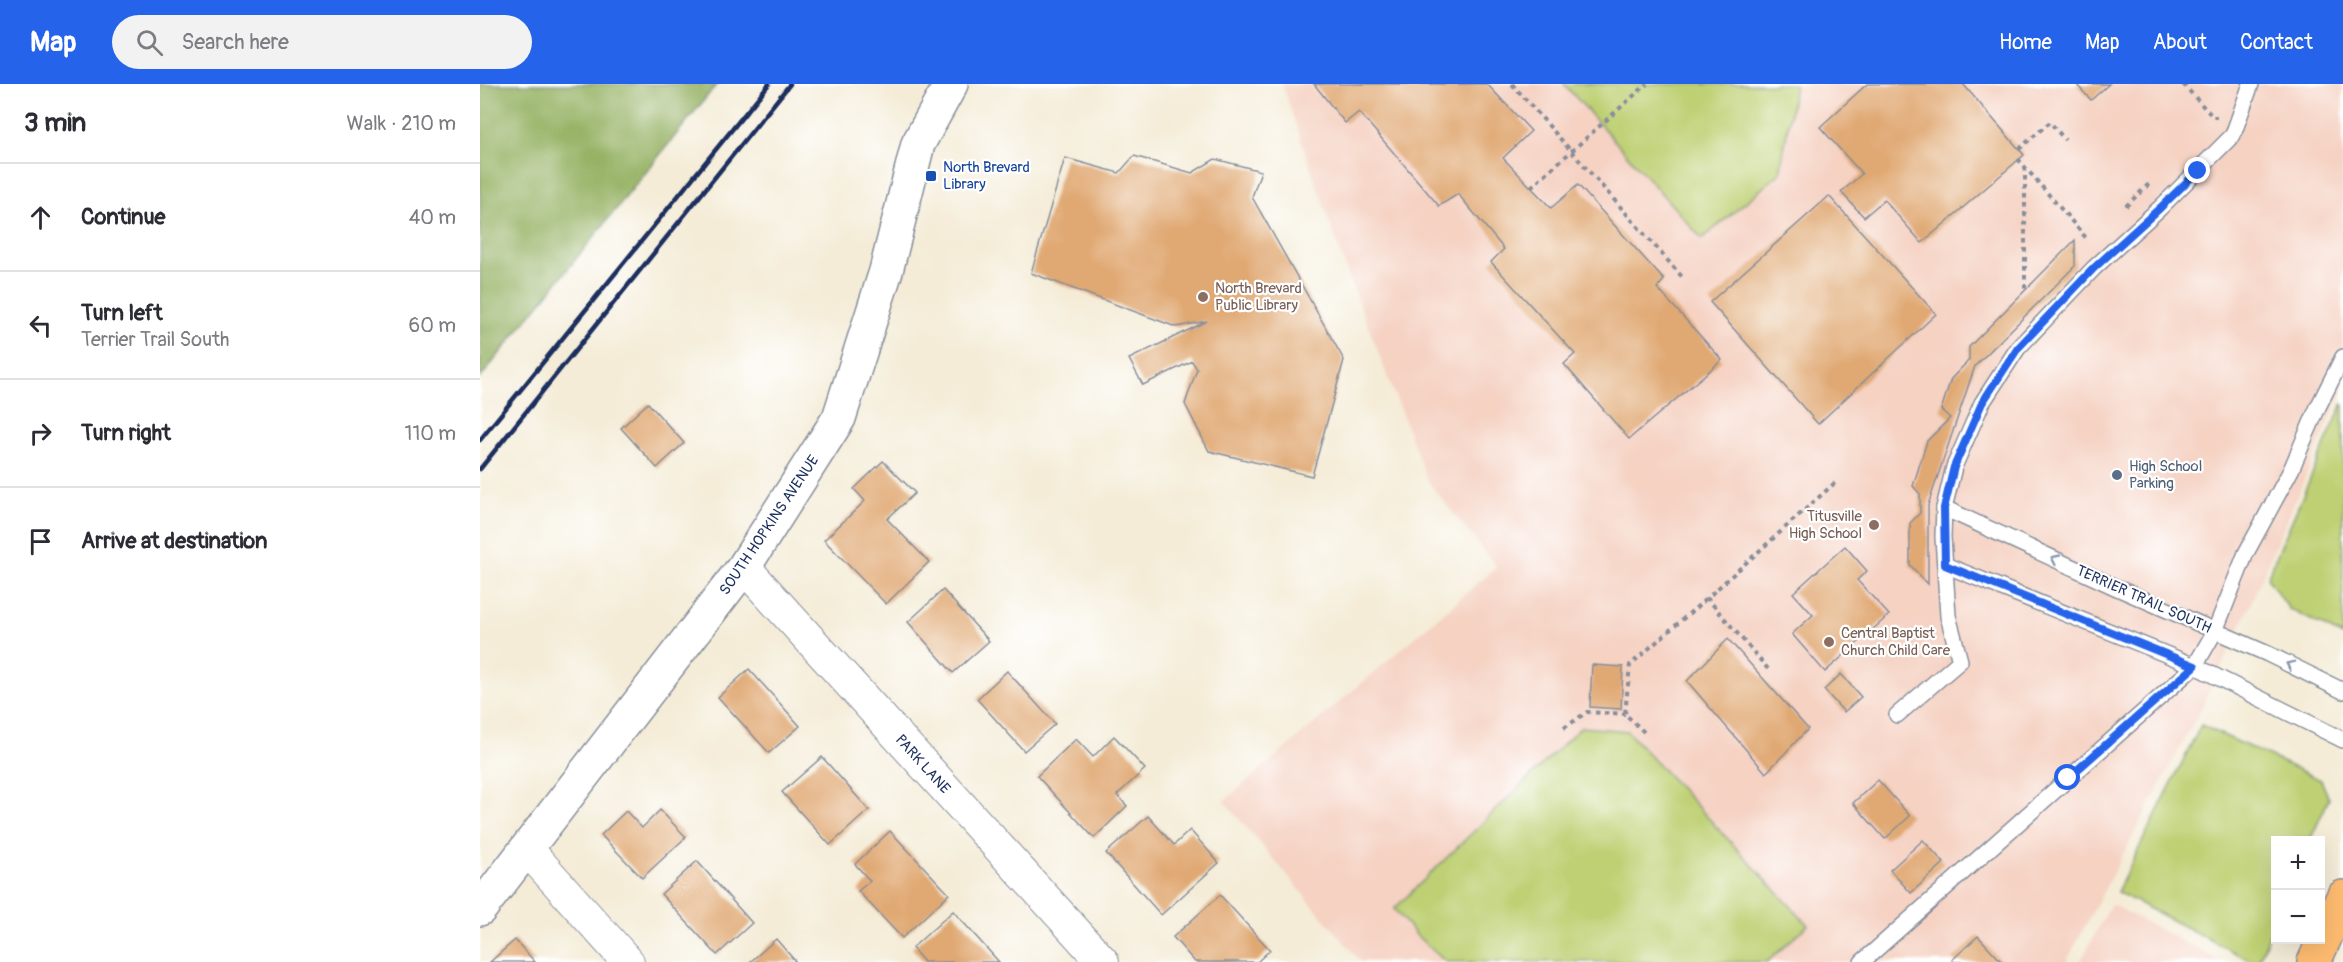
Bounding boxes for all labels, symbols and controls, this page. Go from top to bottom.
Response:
search box [112,15,532,69]
text: Map [30,25,76,60]
icon: search [133,26,166,59]
text: Search here [181,28,289,56]
text: Home [1999,29,2052,56]
text: Map [2085,29,2120,56]
text: About [2153,29,2207,56]
text: Contact [2240,29,2313,56]
text: 3 min [24,107,86,139]
text: Walk · 210 m [347,111,456,136]
route end [2184,157,2210,183]
place label: North Brevard Library [943,158,1030,194]
marker: North Brevard Library [924,169,938,183]
icon: ahead [24,201,57,234]
text: Continue [81,203,165,231]
text: 40 m [409,205,456,230]
place label: North Brevard Public Library [1215,279,1302,315]
marker: North Brevard Public Library [1196,290,1210,304]
text: Turn left [81,299,163,327]
icon: left [24,309,57,342]
text: 60 m [409,313,456,338]
text: Terrier Trail South [81,327,229,352]
icon: right [24,417,57,450]
text: Turn right [81,419,171,447]
text: 110 m [405,421,456,446]
street label: SOUTH HOPKINS AVENUE [715,452,823,599]
place label: High School Parking [2129,457,2202,493]
marker: High School Parking [2110,468,2124,482]
place label: Titusville High School [1789,507,1863,543]
marker: Titusville High School [1867,518,1881,532]
icon: arrive [24,525,57,558]
text: Arrive at destination [81,527,267,555]
one-way arrow [2050,555,2061,567]
street label: TERRIER TRAIL SOUTH [2073,561,2214,638]
place label: Central Baptist Church Child Care [1841,624,1951,660]
marker: Central Baptist Church Child Care [1822,635,1836,649]
one-way arrow [2286,660,2297,672]
street label: PARK LANE [891,731,954,798]
route start [2054,764,2080,790]
map controls [2271,836,2325,944]
button: + [2271,836,2325,890]
button: − [2271,890,2325,944]

